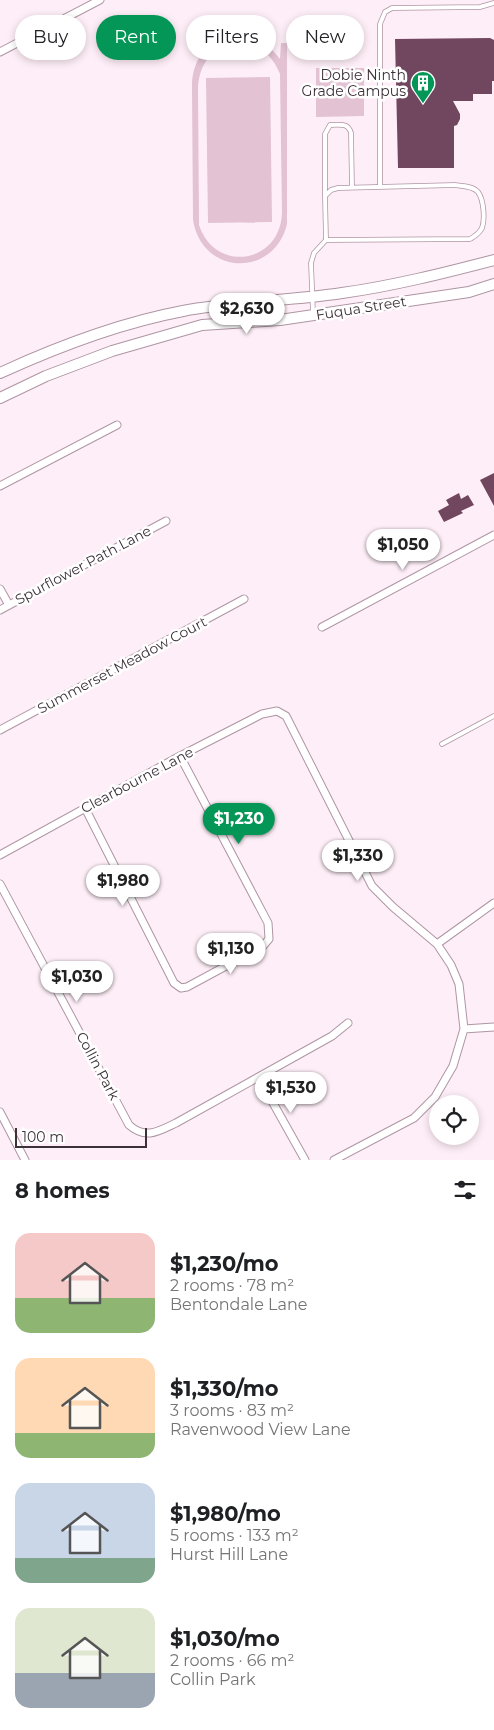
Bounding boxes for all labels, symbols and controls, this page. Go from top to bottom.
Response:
chip: Buy [15,15,86,60]
chip: Rent [96,15,176,60]
chip: Filters [186,15,276,60]
chip: New [286,15,364,60]
place label: Dobie Ninth Grade Campus [302,66,406,100]
building icon: Dobie Ninth Grade Campus [410,70,436,104]
pin: $2,630 [206,292,288,335]
street label: Fuqua Street [315,292,408,324]
text: $2,630 [220,299,274,318]
street label: Spurflower Path Lane [12,521,154,609]
pin: $1,050 [362,528,444,571]
text: $1,050 [377,535,429,554]
street label: Summerset Meadow Court [34,612,210,717]
street label: Clearbourne Lane [78,743,196,817]
pin: $1,230 [198,802,280,845]
text: $1,230 [214,809,264,828]
pin: $1,330 [317,840,399,882]
text: $1,330 [333,846,383,865]
pin: $1,980 [82,864,164,907]
text: $1,980 [97,871,149,890]
pin: $1,130 [190,932,272,975]
text: $1,130 [208,939,254,958]
pin: $1,030 [36,960,118,1003]
text: $1,030 [51,967,103,986]
street label: Collin Park [72,1029,124,1104]
pin: $1,530 [250,1072,332,1114]
text: $1,530 [266,1078,316,1097]
map controls [429,1095,479,1145]
button: locate [429,1095,479,1145]
scale bar [15,1125,148,1148]
text: 100 m [22,1128,64,1146]
icon: filters [451,1176,479,1204]
text: 8 homes [15,1178,110,1203]
text: $1,230/mo [170,1251,279,1276]
icon: home [55,1253,115,1313]
text: 2 rooms · 78 m² [170,1276,294,1295]
text: Bentondale Lane [170,1295,307,1314]
text: $1,330/mo [170,1376,279,1401]
icon: home [55,1378,115,1438]
text: 3 rooms · 83 m² [170,1401,294,1420]
text: Ravenwood View Lane [170,1420,351,1439]
text: $1,980/mo [170,1501,281,1526]
icon: home [55,1503,115,1563]
text: 5 rooms · 133 m² [170,1526,299,1545]
text: Hurst Hill Lane [170,1545,288,1564]
text: $1,030/mo [170,1626,280,1651]
icon: home [55,1628,115,1688]
text: 2 rooms · 66 m² [170,1651,294,1670]
text: Collin Park [170,1670,255,1689]

